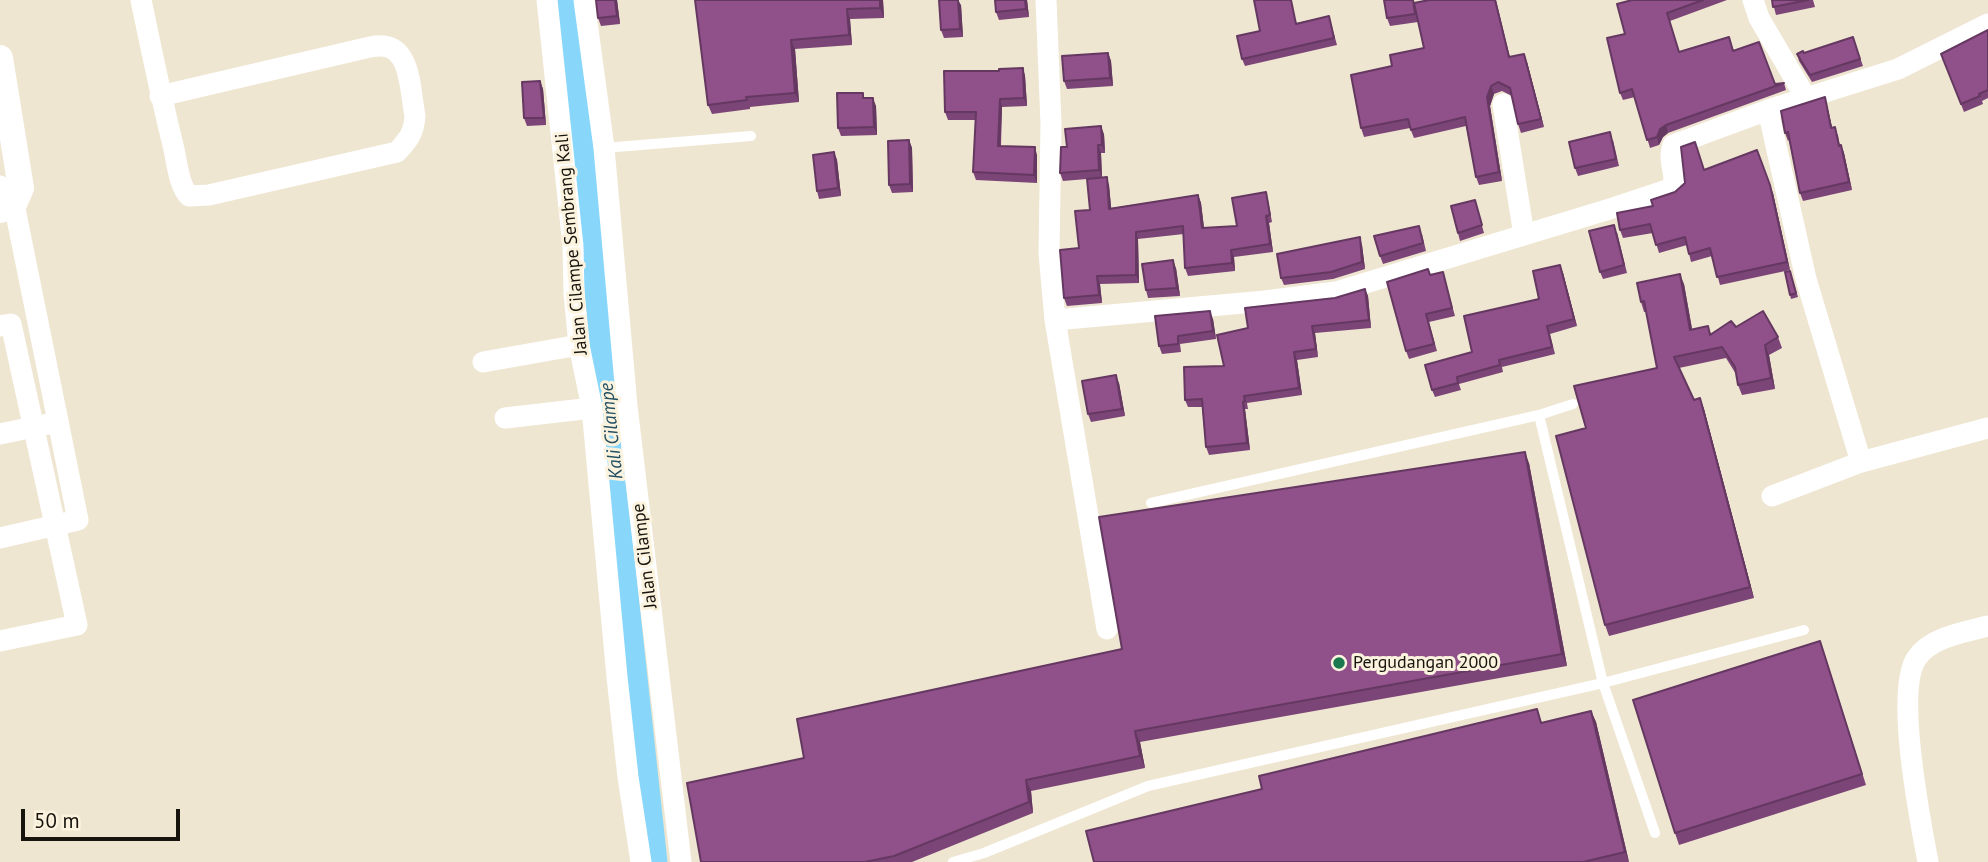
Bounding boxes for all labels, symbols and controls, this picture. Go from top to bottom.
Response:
street label: Jalan Cilampe Sembrang Kali [552,132,592,356]
water label: Kali Cilampe [596,382,628,480]
street label: Jalan Cilampe [628,502,662,610]
place label: Pergudangan 2000 [1353,652,1498,674]
marker: Pergudangan 2000 [1331,655,1347,671]
scale bar [24,796,184,840]
text: 50 m [34,807,80,834]

